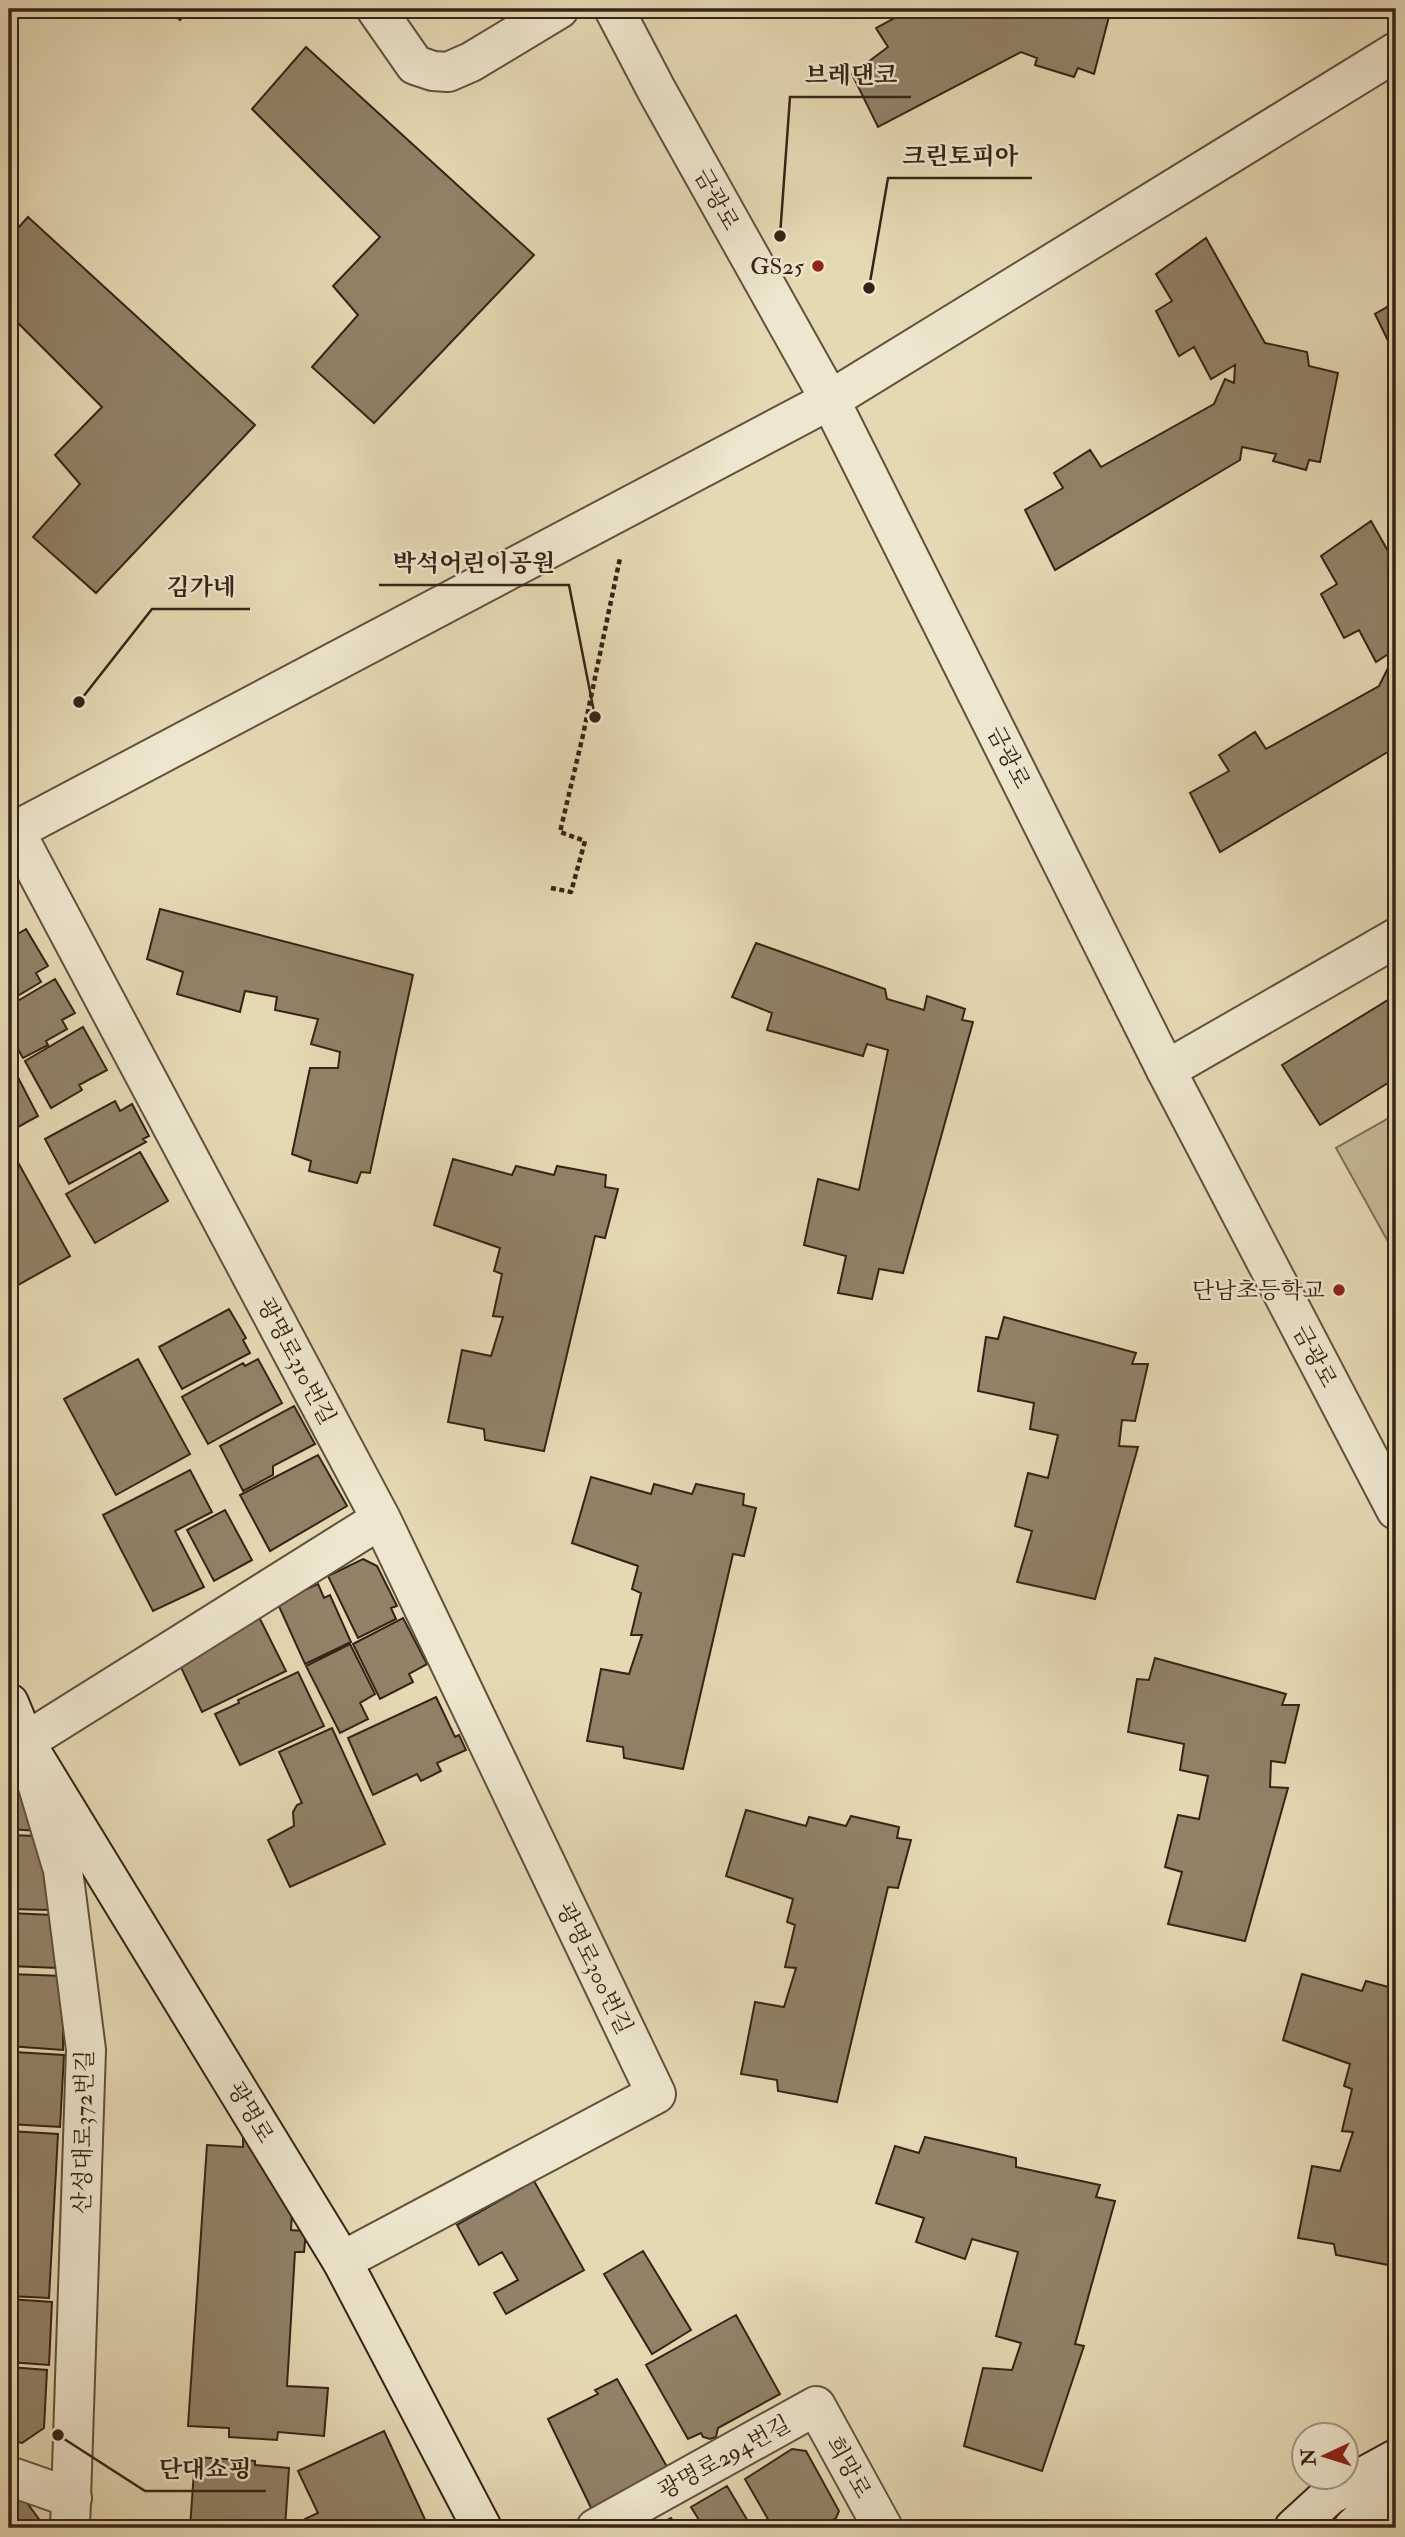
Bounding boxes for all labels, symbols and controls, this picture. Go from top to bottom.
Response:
callout: 브레댄코 [790,52,911,97]
text: 브레댄코 [805,60,897,91]
callout: 크린토피아 [888,133,1032,178]
text: 크린토피아 [902,141,1019,172]
street label: 금광로 [688,163,745,235]
place label: GS25 [750,252,804,281]
marker: GS25 [810,258,826,274]
callout: 박석어린이공원 [379,540,569,585]
text: 박석어린이공원 [393,548,555,579]
callout: 김가네 [152,564,250,609]
text: 김가네 [166,572,236,603]
street label: 금광로 [981,721,1037,794]
place label: 단남초등학교 [1192,1276,1325,1305]
marker: 단남초등학교 [1331,1282,1347,1298]
street label: 광명로310번길 [251,1293,342,1430]
street label: 금광로 [1286,1320,1343,1392]
street label: 광명로300번길 [550,1897,639,2039]
street label: 산성대로372번길 [68,2050,99,2214]
street label: 광명로 [221,2076,280,2148]
street label: 광명로294번길 [653,2409,796,2506]
north arrow [1290,2422,1360,2492]
street label: 희망로 [820,2431,877,2503]
callout: 단대쇼핑 [145,2446,266,2491]
text: N [1296,2447,1322,2467]
text: 단대쇼핑 [159,2454,251,2485]

